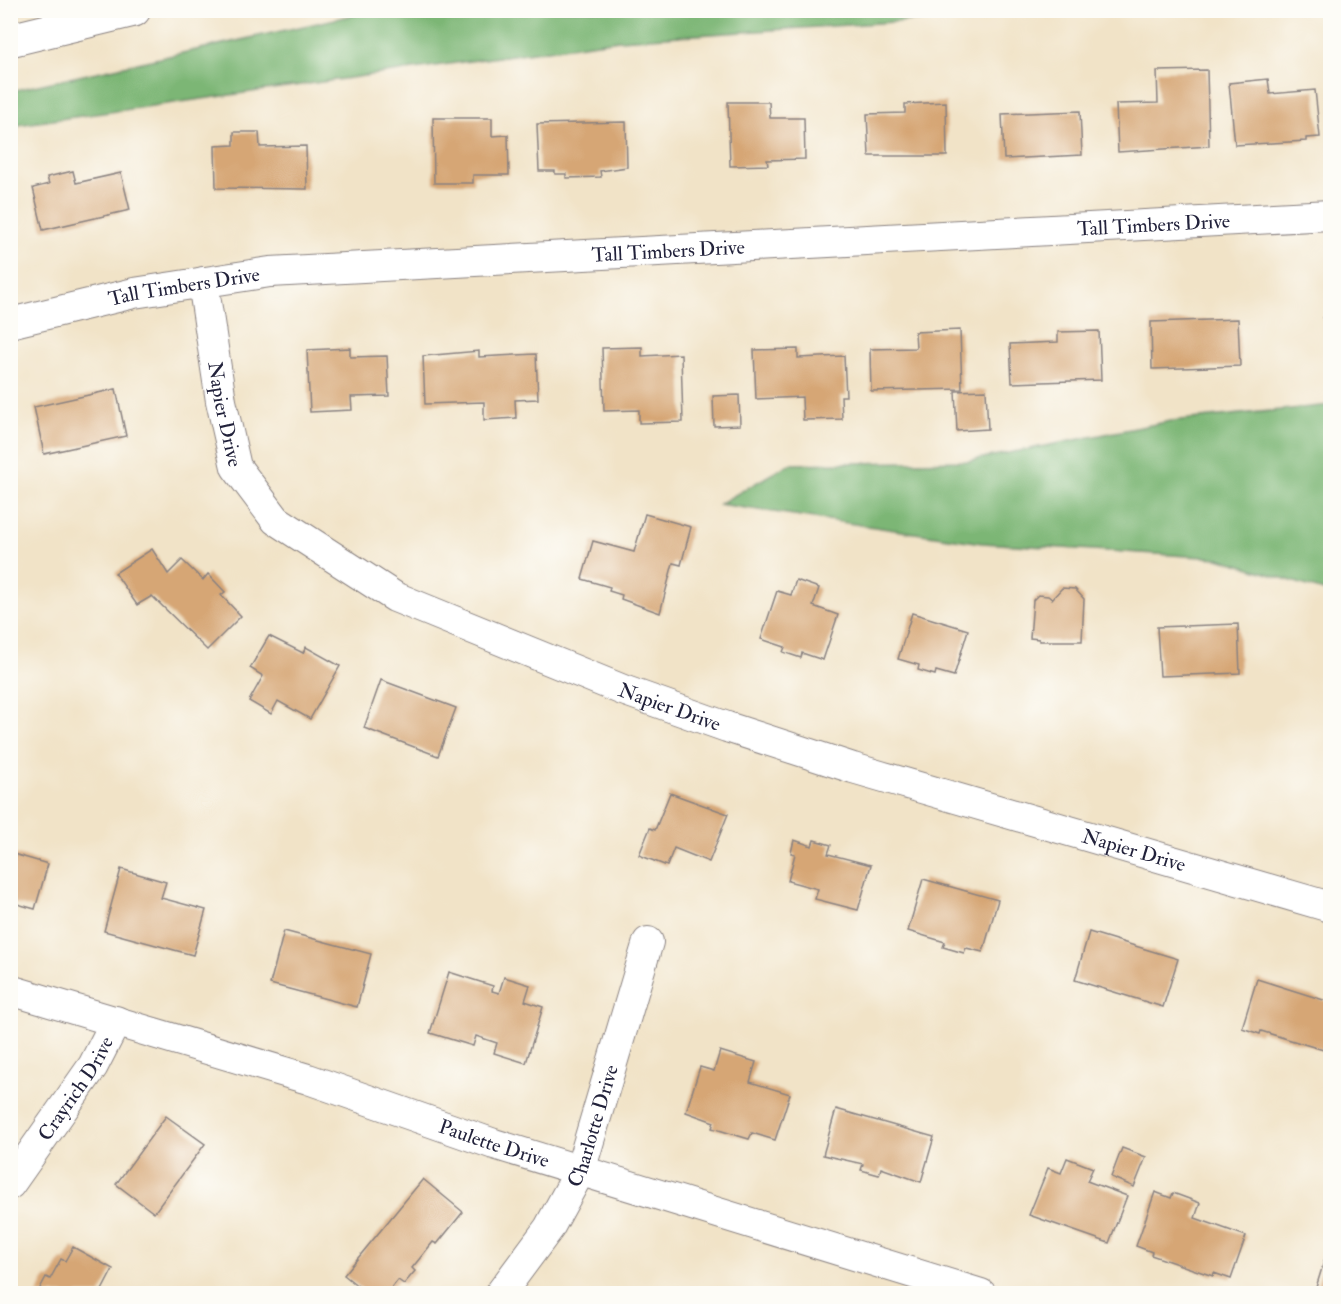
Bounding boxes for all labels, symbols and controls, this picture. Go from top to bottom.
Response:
street label: Tall Timbers Drive [1076,208,1231,242]
street label: Tall Timbers Drive [591,234,745,268]
street label: Tall Timbers Drive [106,262,262,312]
street label: Napier Drive [202,360,248,469]
street label: Napier Drive [615,677,724,737]
street label: Napier Drive [1079,823,1189,877]
street label: Crayrich Drive [32,1032,119,1146]
street label: Charlotte Drive [562,1062,624,1192]
street label: Paulette Drive [436,1114,552,1173]

